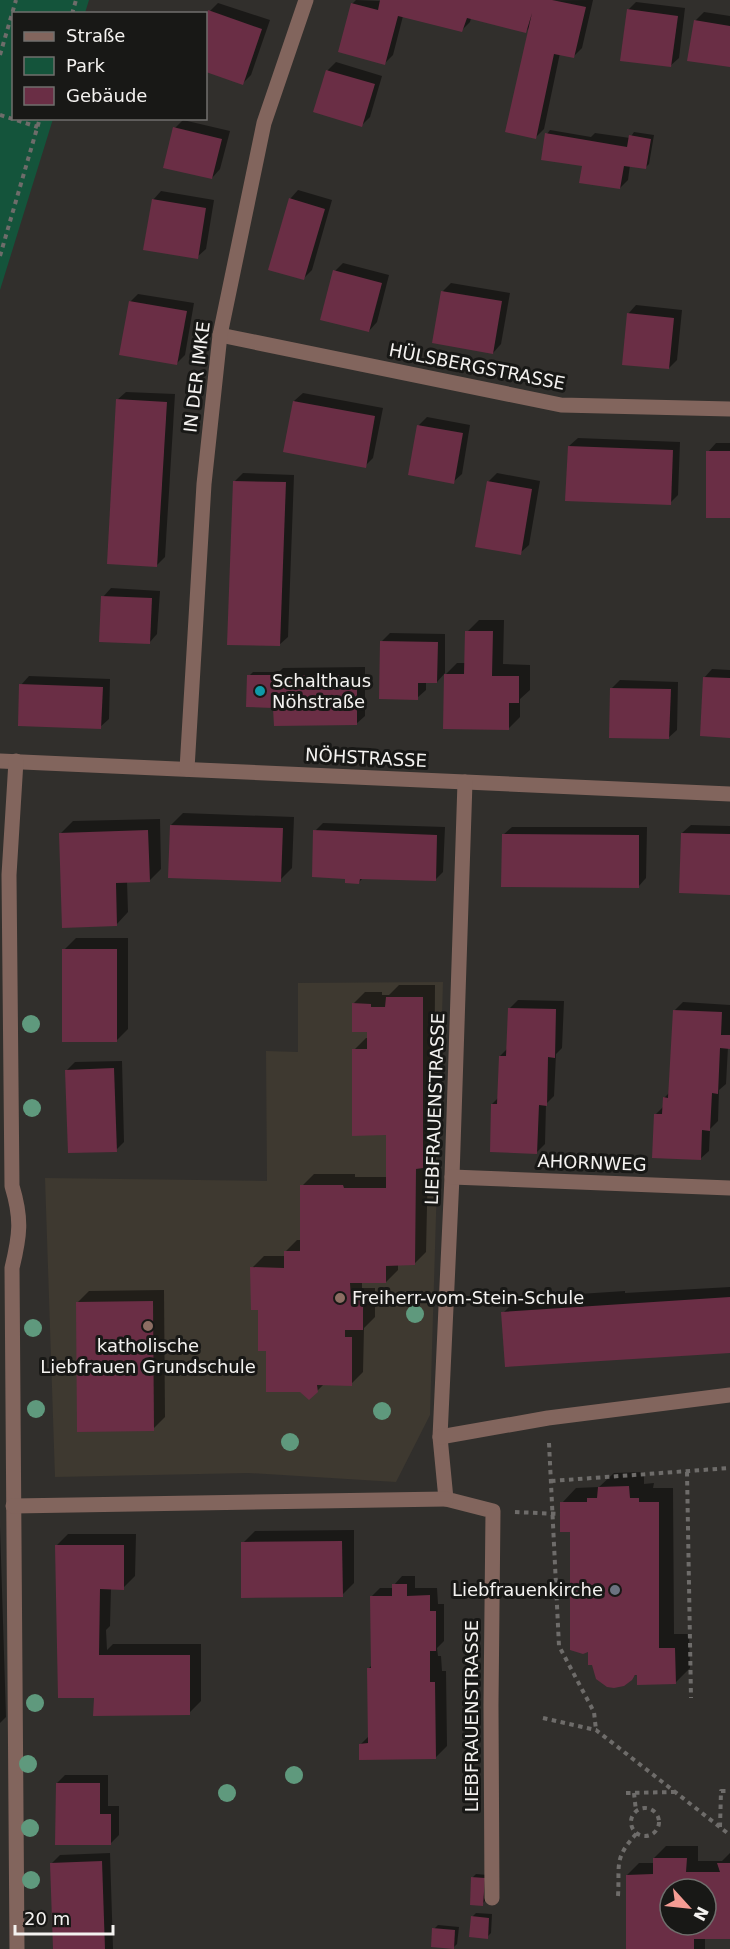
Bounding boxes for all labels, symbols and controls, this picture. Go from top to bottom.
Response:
legend [12,12,207,120]
text: Straße [66,25,125,46]
text: Park [66,55,105,76]
text: Gebäude [66,85,147,106]
street label: IN DER IMKE [179,320,214,434]
street label: HÜLSBERGSTRASSE [387,339,567,394]
place label: Schalthaus Nöhstraße [272,670,371,712]
marker: Schalthaus Nöhstraße [253,684,267,698]
street label: NÖHSTRASSE [305,744,427,771]
street label: LIEBFRAUENSTRASSE [421,1013,448,1205]
street label: AHORNWEG [537,1150,647,1175]
place label: Freiherr-vom-Stein-Schule [352,1287,584,1308]
marker: Freiherr-vom-Stein-Schule [333,1291,347,1305]
marker: katholische Liebfrauen Grundschule [141,1319,155,1333]
place label: katholische Liebfrauen Grundschule [40,1335,256,1377]
place label: Liebfrauenkirche [452,1579,603,1600]
marker: Liebfrauenkirche [608,1583,622,1597]
street label: LIEBFRAUENSTRASSE [461,1620,482,1812]
north arrow [658,1877,718,1937]
scale bar [15,1898,112,1936]
text: N [689,1903,712,1924]
text: 20 m [24,1908,70,1929]

